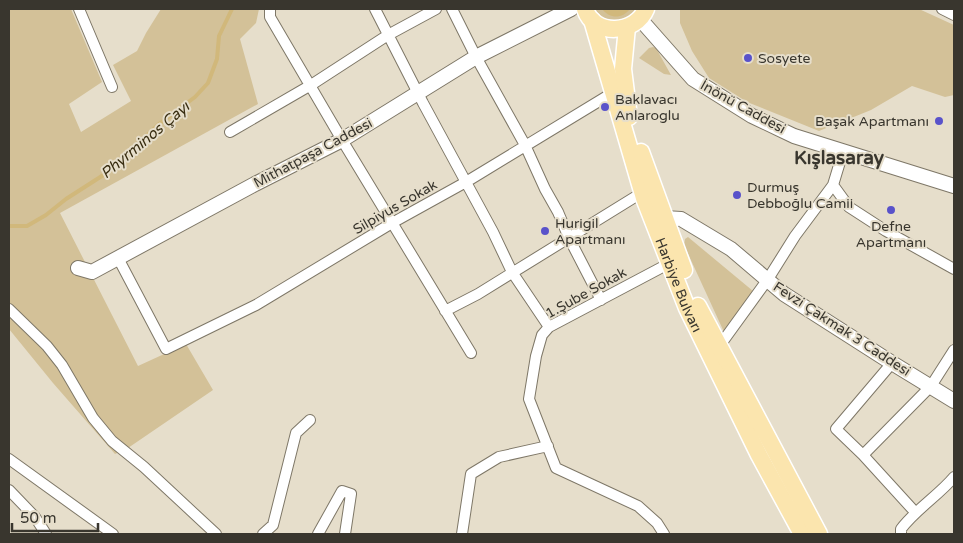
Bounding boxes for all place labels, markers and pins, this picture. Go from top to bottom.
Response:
place label: Sosyete [758,50,810,67]
marker: Sosyete [742,52,754,64]
place label: Baklavacı Anlaroglu [615,91,680,124]
marker: Baklavacı Anlaroglu [599,101,611,113]
place label: Başak Apartmanı [815,113,929,130]
marker: Başak Apartmanı [933,115,945,127]
place label: Durmuş Debboğlu Camii [747,179,853,212]
marker: Durmuş Debboğlu Camii [731,189,743,201]
marker: Defne Apartmanı [885,204,897,216]
place label: Hurigil Apartmanı [555,215,626,248]
place label: Defne Apartmanı [856,218,926,251]
marker: Hurigil Apartmanı [539,225,551,237]

